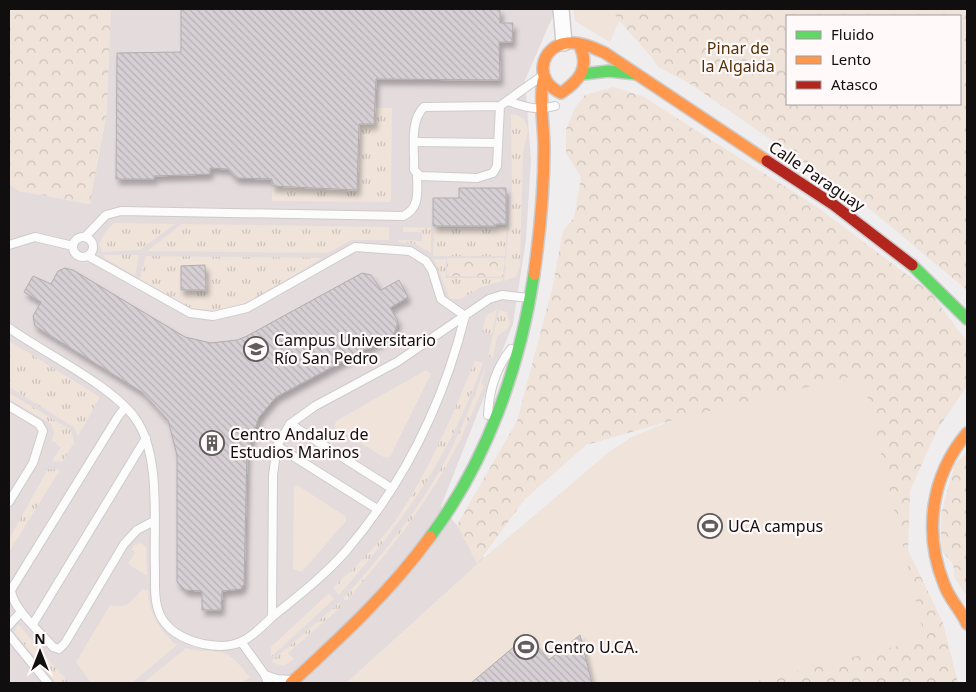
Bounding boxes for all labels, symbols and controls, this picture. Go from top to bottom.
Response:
legend [786,15,961,105]
text: Fluido [831,24,874,44]
park label: Pinar de la Algaida [701,37,775,77]
text: Lento [831,49,871,69]
text: Atasco [831,74,878,94]
street label: Calle Paraguay [765,136,870,217]
place label: Campus Universitario Río San Pedro [274,329,436,369]
school or university icon: Campus Universitario Río San Pedro [243,336,269,362]
place label: Centro Andaluz de Estudios Marinos [230,423,368,463]
building icon: Centro Andaluz de Estudios Marinos [199,430,225,456]
sports icon: UCA campus [697,513,723,539]
place label: UCA campus [728,515,823,537]
north arrow [15,627,65,677]
text: N [34,629,46,648]
sports icon: Centro U.CA. [513,634,539,660]
place label: Centro U.CA. [544,636,638,658]

